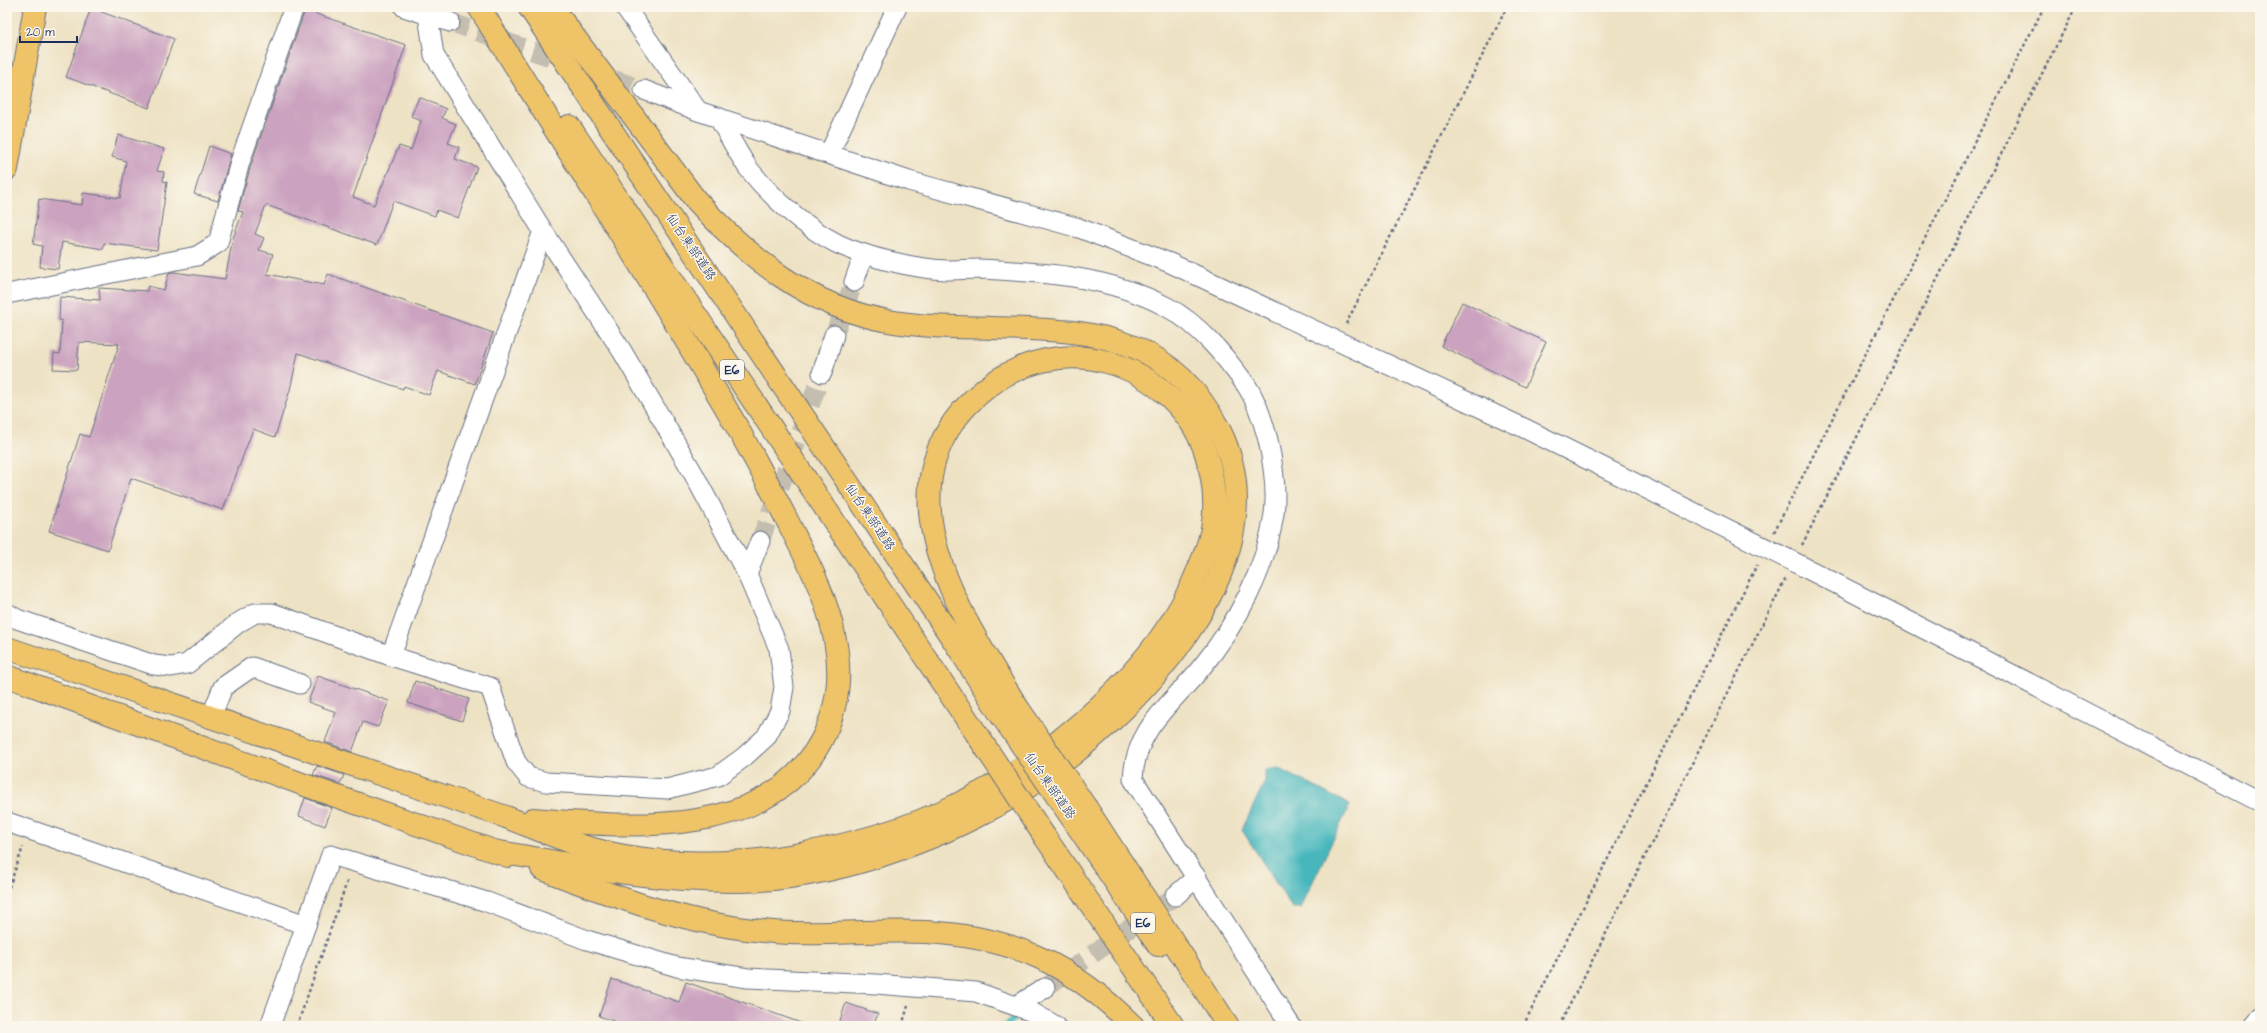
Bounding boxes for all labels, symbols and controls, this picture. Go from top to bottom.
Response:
scale bar [20,18,77,44]
text: 20 m [26,24,55,41]
street label: 仙台東部道路 [662,210,720,284]
road number: E6 [720,360,744,380]
street label: 仙台東部道路 [841,480,899,554]
street label: 仙台東部道路 [1020,749,1080,823]
road number: E6 [1131,913,1155,933]

